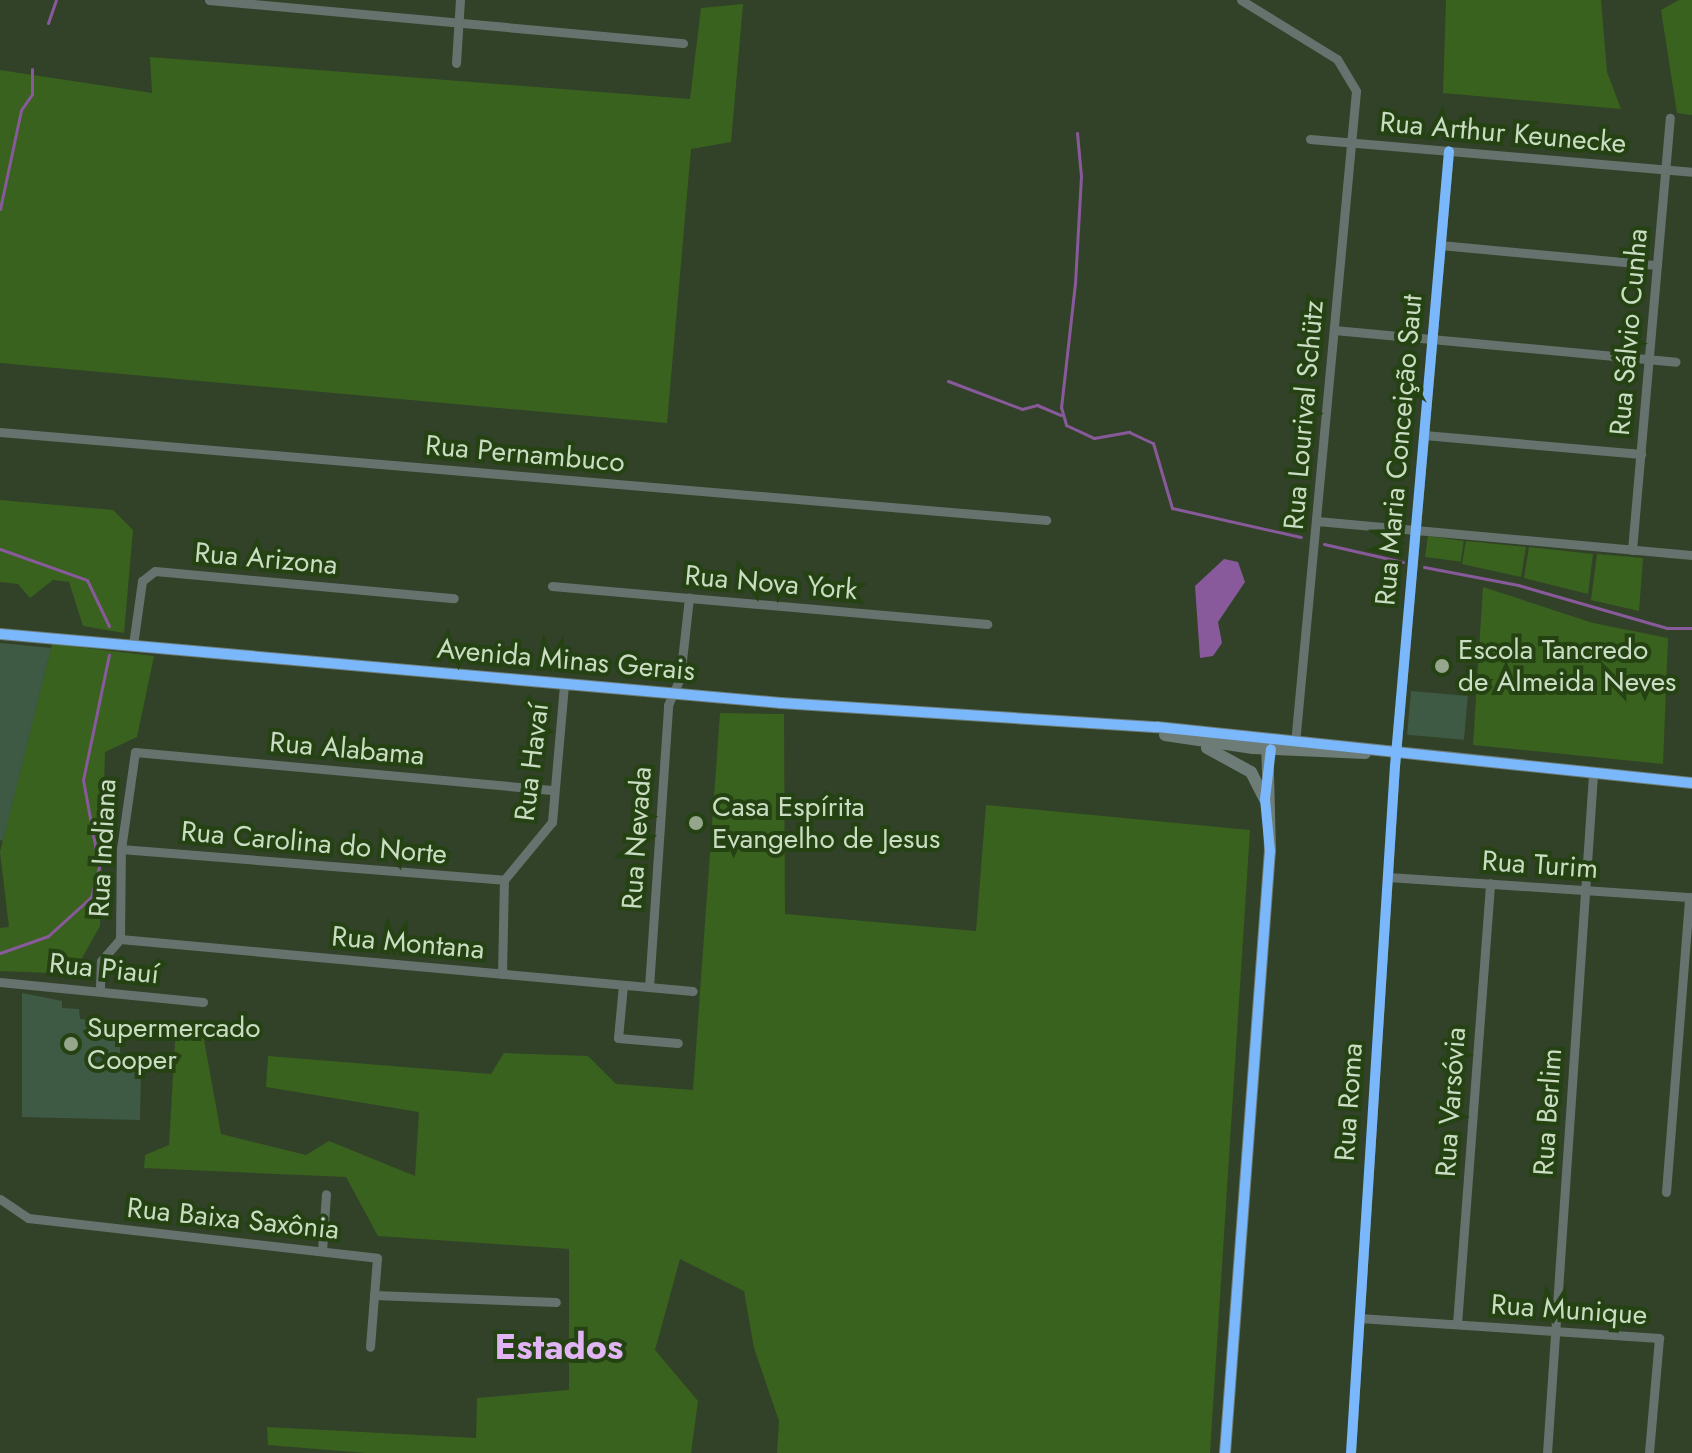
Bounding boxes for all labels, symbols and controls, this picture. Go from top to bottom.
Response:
street label: Rua Arthur Keunecke [1378,105,1628,161]
street label: Rua Sálvio Cunha [1603,227,1655,437]
street label: Rua Maria Conceição Saut [1369,293,1429,607]
street label: Rua Lourival Schütz [1277,299,1331,531]
street label: Rua Pernambuco [424,429,626,479]
street label: Rua Arizona [193,536,339,582]
street label: Rua Nova York [683,559,859,607]
street label: Avenida Minas Gerais [436,632,696,688]
place label: Escola Tancredo de Almeida Neves [1458,633,1676,699]
marker: Escola Tancredo de Almeida Neves [1433,657,1451,675]
street label: Rua Havaí [508,701,556,823]
street label: Rua Alabama [268,725,426,773]
street label: Rua Nevada [615,765,659,911]
street label: Rua Indiana [83,778,123,918]
place label: Casa Espírita Evangelho de Jesus [712,790,940,856]
marker: Casa Espírita Evangelho de Jesus [687,814,705,832]
street label: Rua Carolina do Norte [180,815,448,871]
street label: Rua Turim [1481,844,1599,886]
street label: Rua Montana [330,920,486,966]
street label: Rua Piauí [47,947,161,991]
place label: Supermercado Cooper [87,1011,261,1077]
street label: Rua Varsóvia [1429,1026,1473,1178]
marker: Supermercado Cooper [62,1035,80,1053]
street label: Rua Roma [1328,1042,1370,1162]
street label: Rua Berlim [1527,1047,1569,1177]
street label: Rua Baixa Saxônia [125,1191,341,1247]
street label: Rua Munique [1490,1288,1648,1332]
district label: Estados [495,1325,623,1369]

